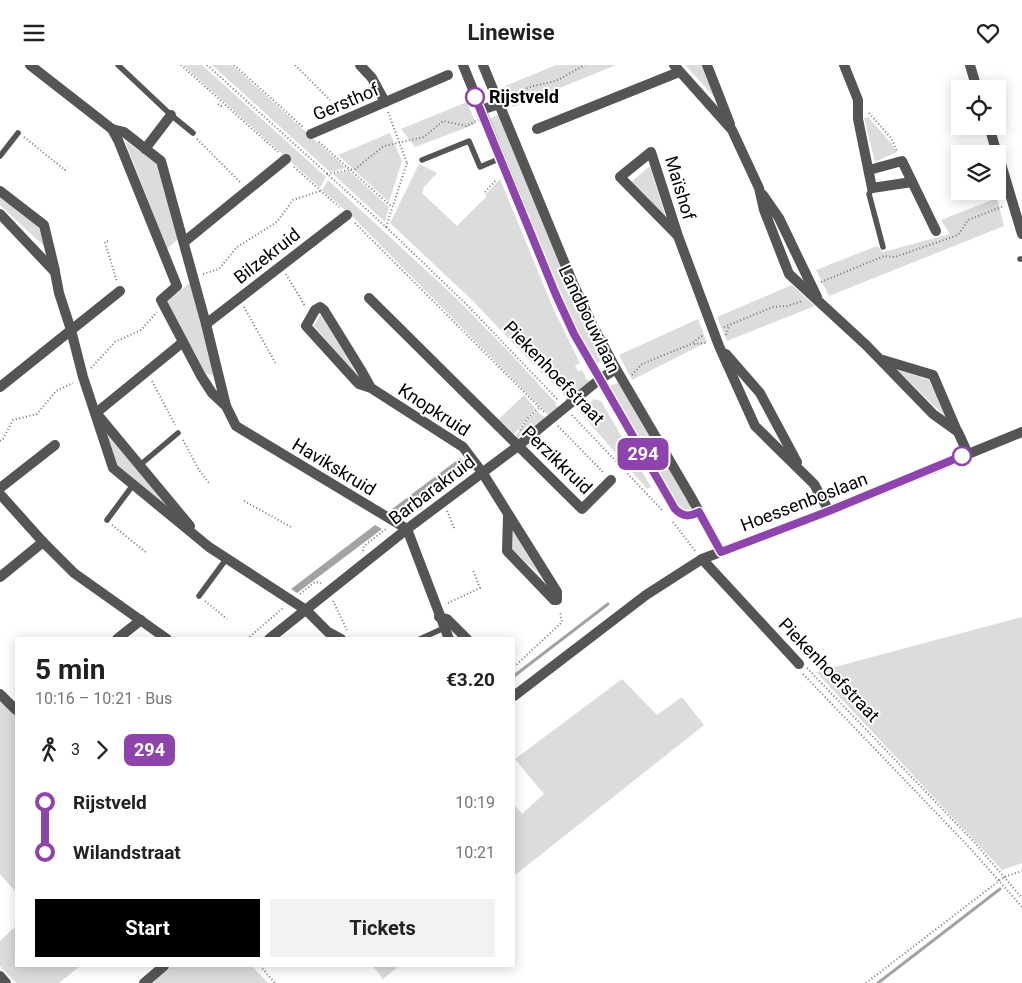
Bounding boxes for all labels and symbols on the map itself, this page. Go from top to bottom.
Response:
street label: Gersthof [310,78,383,125]
place label: Rijstveld [489,86,559,107]
marker: Rijstveld [465,87,485,107]
street label: Maïshof [661,153,700,223]
street label: Bilzekruid [230,223,304,288]
street label: Landbouwlaan [554,261,625,376]
street label: Piekenhoefstraat [500,316,609,429]
street label: Knopkruid [395,379,474,440]
street label: Perzikkruid [518,421,597,498]
street label: Havikskruid [289,433,380,500]
line badge: 294 [614,438,672,470]
unlabelled marker [952,446,972,466]
street label: Barbarakruid [385,450,479,529]
street label: Hoessenboslaan [737,468,870,535]
street label: Piekenhoefstraat [775,613,884,726]

